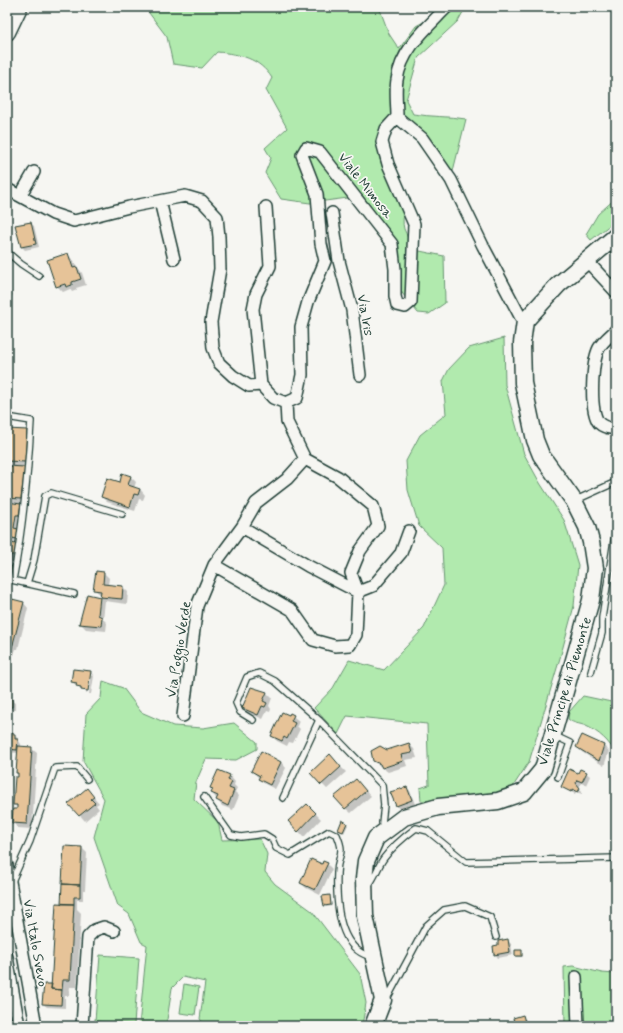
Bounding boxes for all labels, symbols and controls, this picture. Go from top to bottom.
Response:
street label: Viale Mimosa [334,149,397,223]
street label: Via Iris [353,293,378,337]
street label: Via Poggio Verde [162,600,197,699]
street label: Viale Principe di Piemonte [534,615,596,768]
street label: Via Italo Svevo [18,898,52,988]

